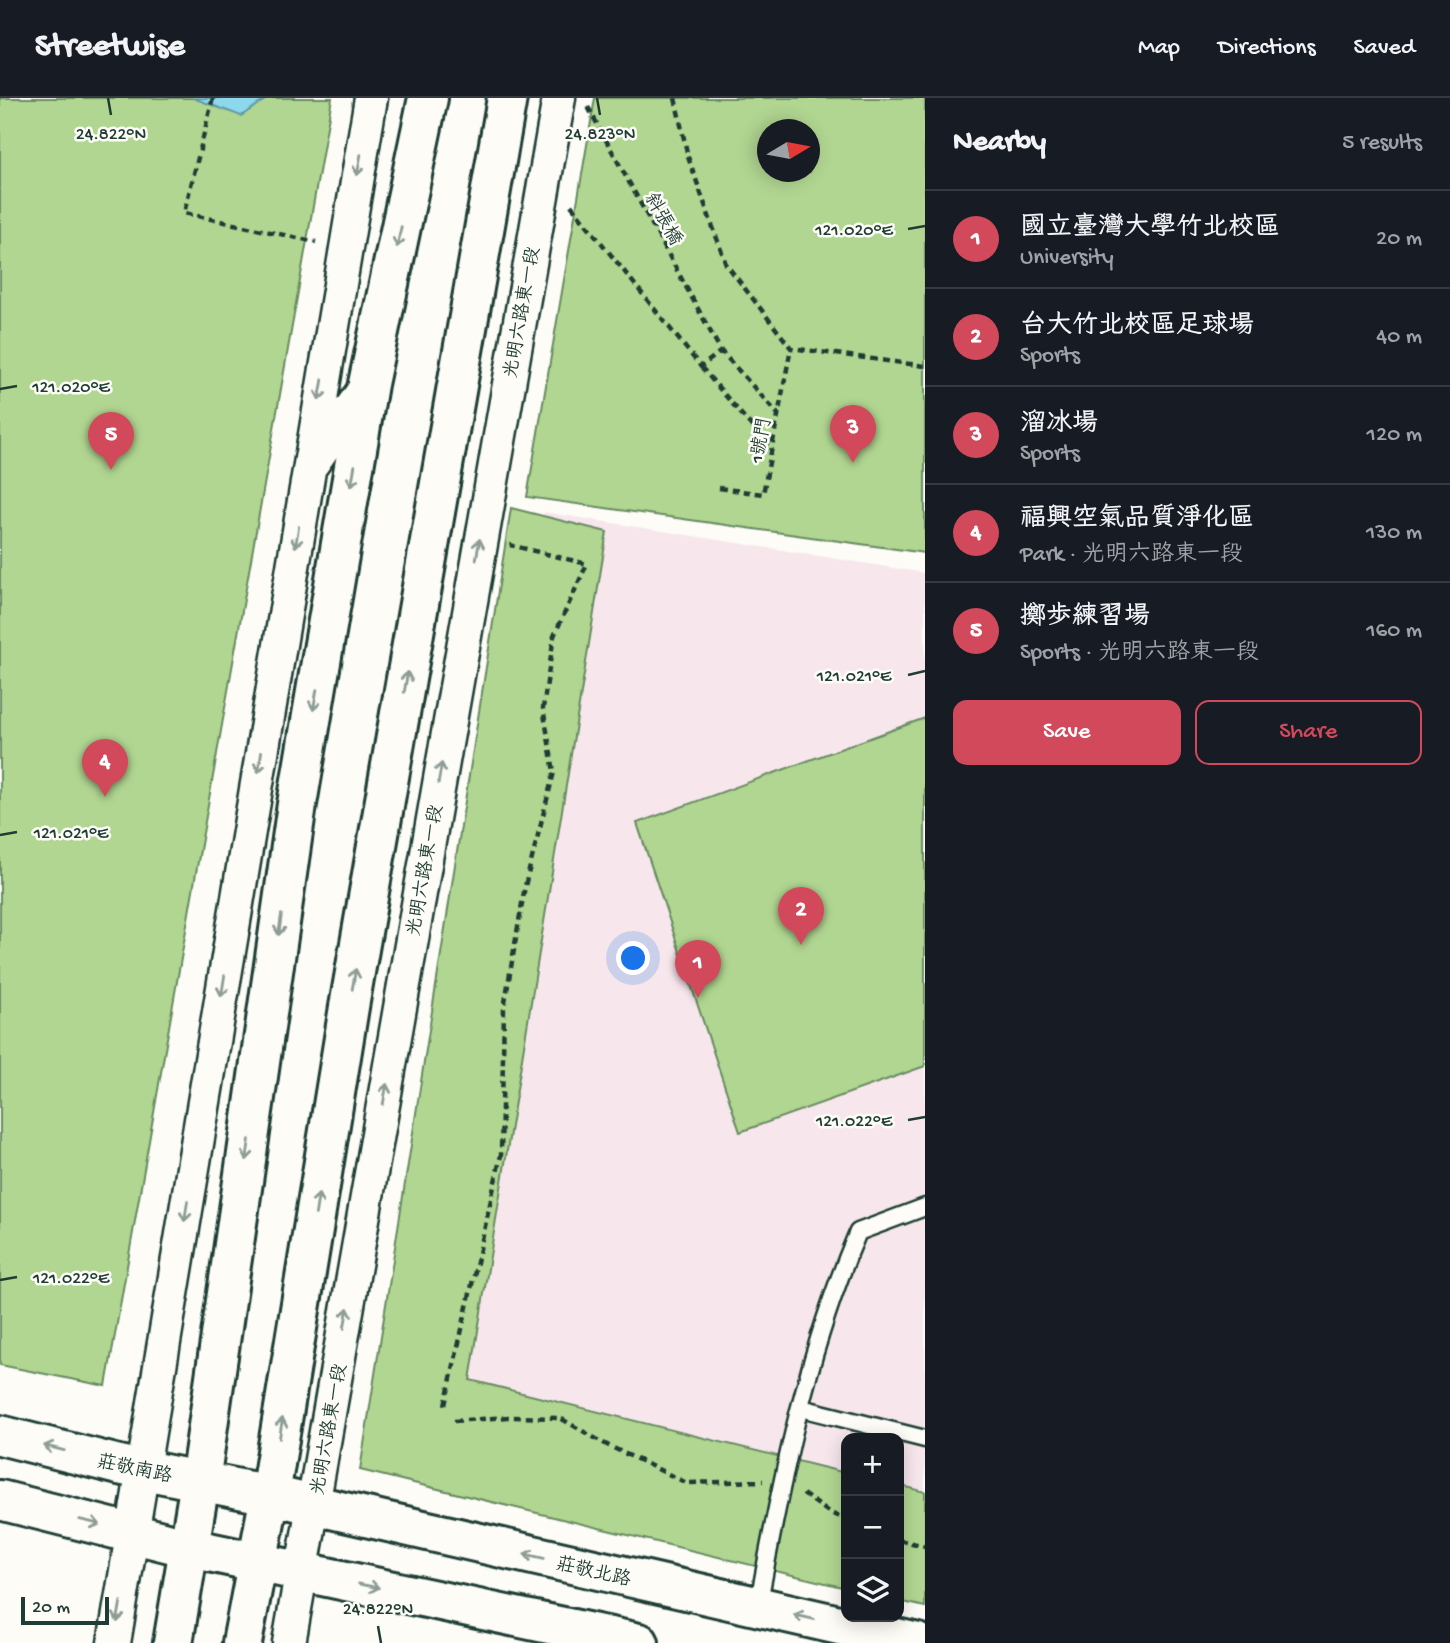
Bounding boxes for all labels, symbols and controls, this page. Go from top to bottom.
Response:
text: Streetwise [35,29,185,67]
text: Map [1138,34,1180,63]
text: Directions [1218,34,1316,63]
text: Saved [1354,34,1415,63]
north arrow [757,119,820,182]
text: 24.822°N [76,125,146,146]
text: 24.823°N [565,125,635,146]
text: Nearby [953,126,1046,161]
text: 5 results [1342,130,1422,157]
one-way arrow [352,153,365,176]
street label: 斜張橋 [638,189,687,250]
text: 國立臺灣大學竹北校區 [1020,214,1280,245]
text: 121.020°E [814,221,894,242]
one-way arrow [392,225,406,248]
text: 1 [971,226,981,253]
text: 20 m [1376,226,1422,253]
street label: 光明六路東一段 [500,245,546,380]
text: University [1020,245,1114,272]
text: 台大竹北校區足球場 [1020,312,1254,343]
text: 2 [970,324,982,351]
text: 40 m [1376,324,1422,351]
text: Sports [1020,343,1080,370]
text: 121.020°E [31,378,111,399]
one-way arrow [314,378,327,401]
pin: 3 [830,405,876,463]
text: 溜冰場 [1020,410,1098,441]
pin: 5 [88,412,134,470]
street label: 1號門 [746,416,778,466]
text: 3 [970,422,982,449]
text: 120 m [1367,422,1422,449]
text: Sports [1020,441,1080,468]
one-way arrow [346,464,359,487]
text: 福興空氣品質淨化區 [1020,505,1254,536]
text: 4 [971,520,981,547]
text: 130 m [1366,520,1422,547]
one-way arrow [290,525,303,548]
one-way arrow [472,538,486,561]
text: Park · 光明六路東一段 [1020,542,1243,569]
text: 擲歩練習場 [1020,603,1150,634]
text: 5 [970,618,982,645]
text: 160 m [1366,618,1422,645]
text: Sports · 光明六路東一段 [1020,640,1259,667]
text: 121.021°E [816,667,892,688]
one-way arrow [399,671,413,694]
one-way arrow [308,688,321,711]
button: Save [953,700,1181,765]
button: Share [1195,700,1422,765]
pin: 4 [82,739,128,797]
one-way arrow [253,750,266,772]
one-way arrow [434,762,447,785]
street label: 光明六路東一段 [403,803,449,938]
text: 121.021°E [33,824,109,845]
pin: 2 [778,887,824,945]
one-way arrow [273,913,286,936]
pin: 1 [675,940,721,998]
your location [616,941,650,975]
one-way arrow [348,968,361,991]
one-way arrow [216,974,229,997]
one-way arrow [379,1083,392,1106]
text: 121.022°E [815,1112,893,1133]
one-way arrow [241,1138,254,1161]
one-way arrow [311,1193,324,1215]
one-way arrow [179,1199,192,1221]
text: 121.022°E [32,1269,110,1290]
one-way arrow [340,1307,353,1330]
street label: 光明六路東一段 [307,1362,353,1497]
one-way arrow [275,1417,288,1440]
map controls [841,1433,904,1622]
button: + [841,1433,904,1496]
one-way arrow [43,1441,66,1454]
street label: 莊敬南路 [95,1450,174,1490]
button: − [841,1496,904,1559]
one-way arrow [78,1515,101,1529]
one-way arrow [523,1549,546,1562]
street label: 莊敬北路 [554,1553,633,1593]
button: layers [841,1559,904,1622]
one-way arrow [357,1580,380,1594]
scale bar [21,1594,108,1626]
text: 20 m [32,1597,70,1620]
one-way arrow [112,1600,125,1623]
text: 24.822°N [343,1600,413,1621]
one-way arrow [793,1610,816,1623]

